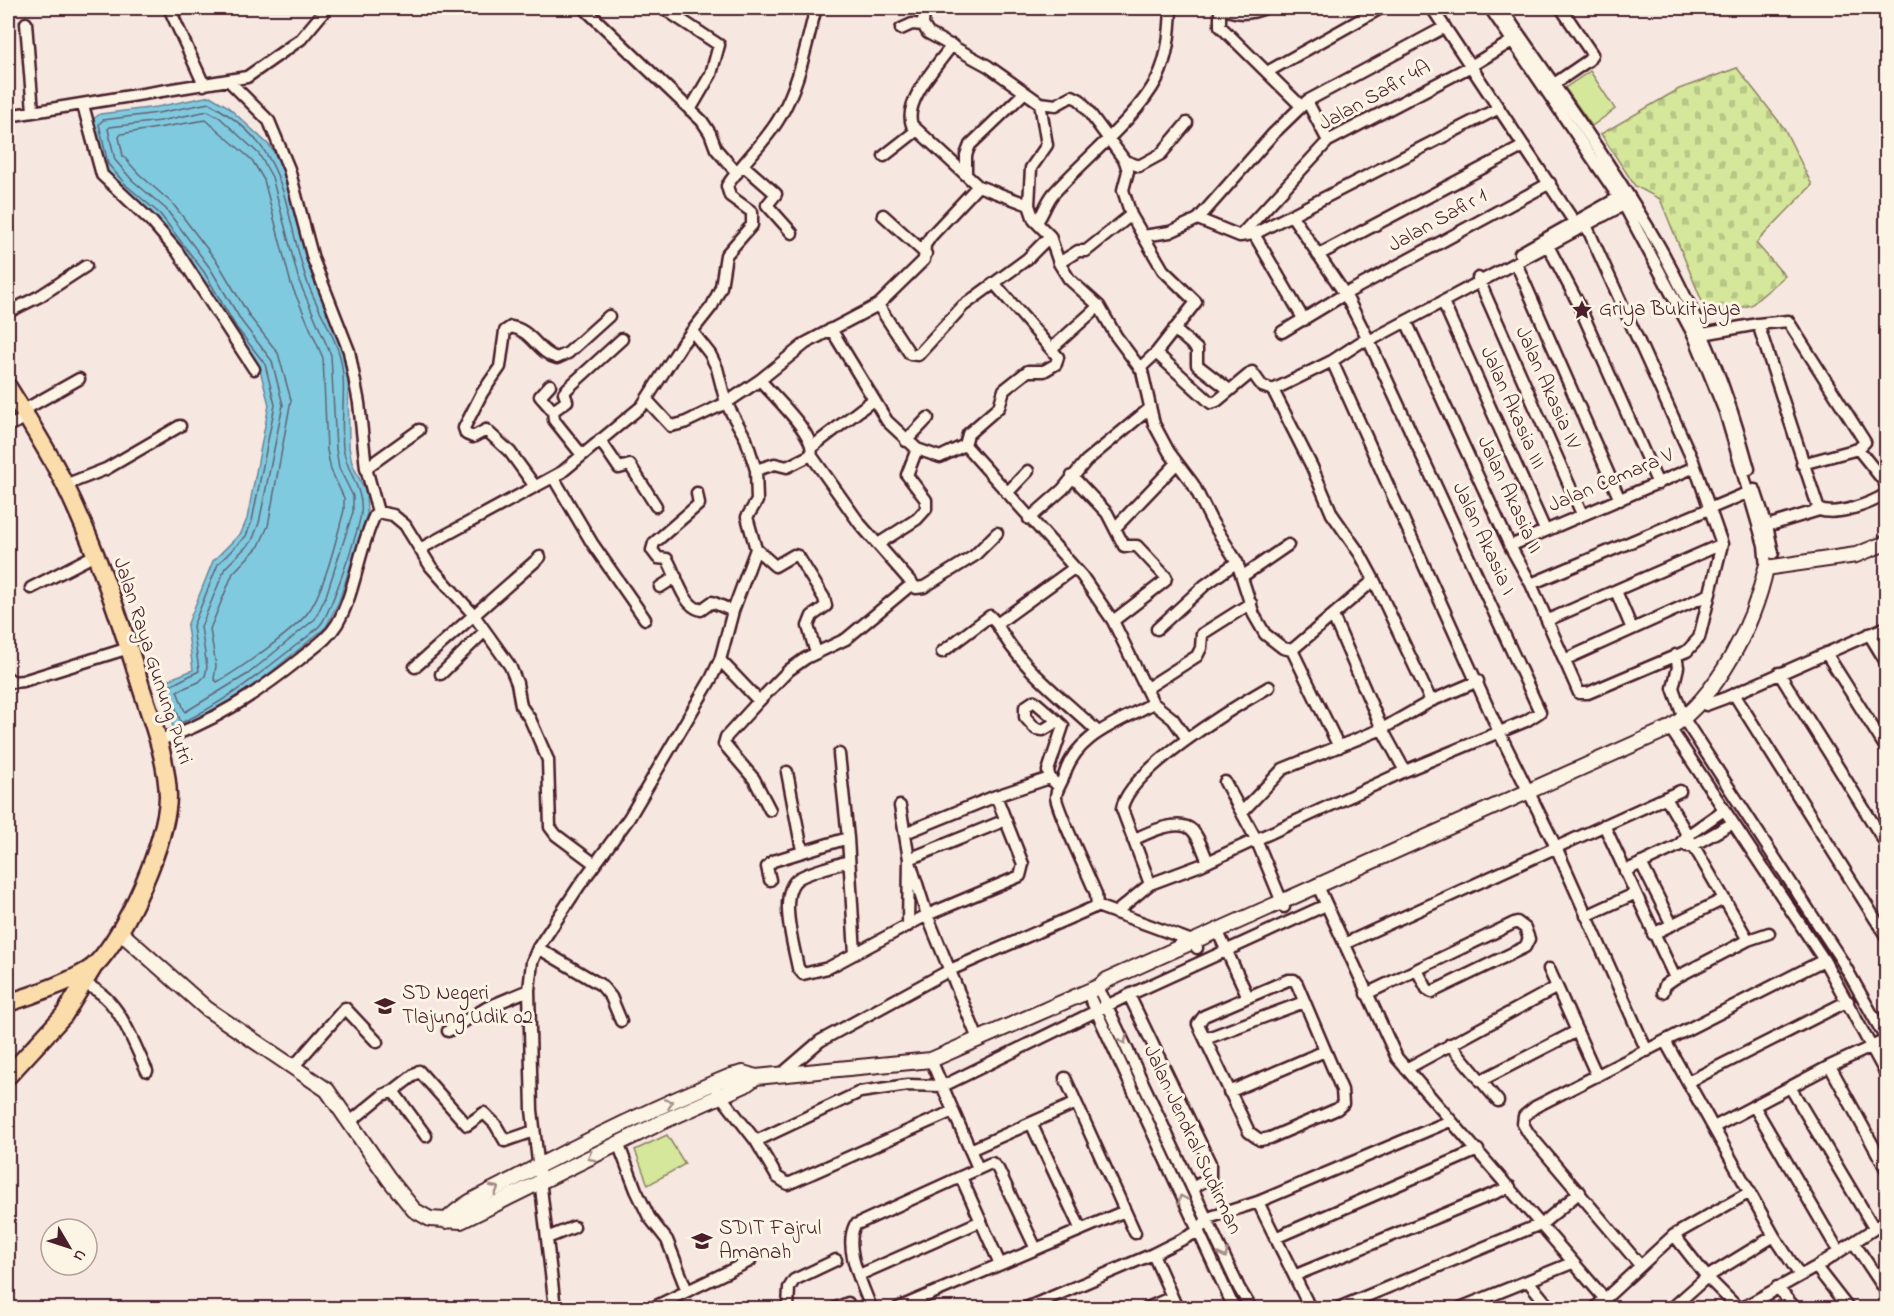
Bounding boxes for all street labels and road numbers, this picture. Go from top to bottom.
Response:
street label: Jalan Safir 4A [1314,53,1436,139]
street label: Jalan Safir 1 [1383,181,1493,261]
street label: Jalan Akasia IV [1507,322,1587,454]
street label: Jalan Akasia III [1472,342,1552,474]
street label: Jalan Akasia II [1471,432,1547,558]
street label: Jalan Cemara V [1544,441,1678,521]
street label: Jalan Akasia I [1446,479,1520,599]
street label: Jalan Raya Gunung Putri [102,554,200,769]
street label: Jalan Jendral Sudirman [1135,1040,1249,1240]

